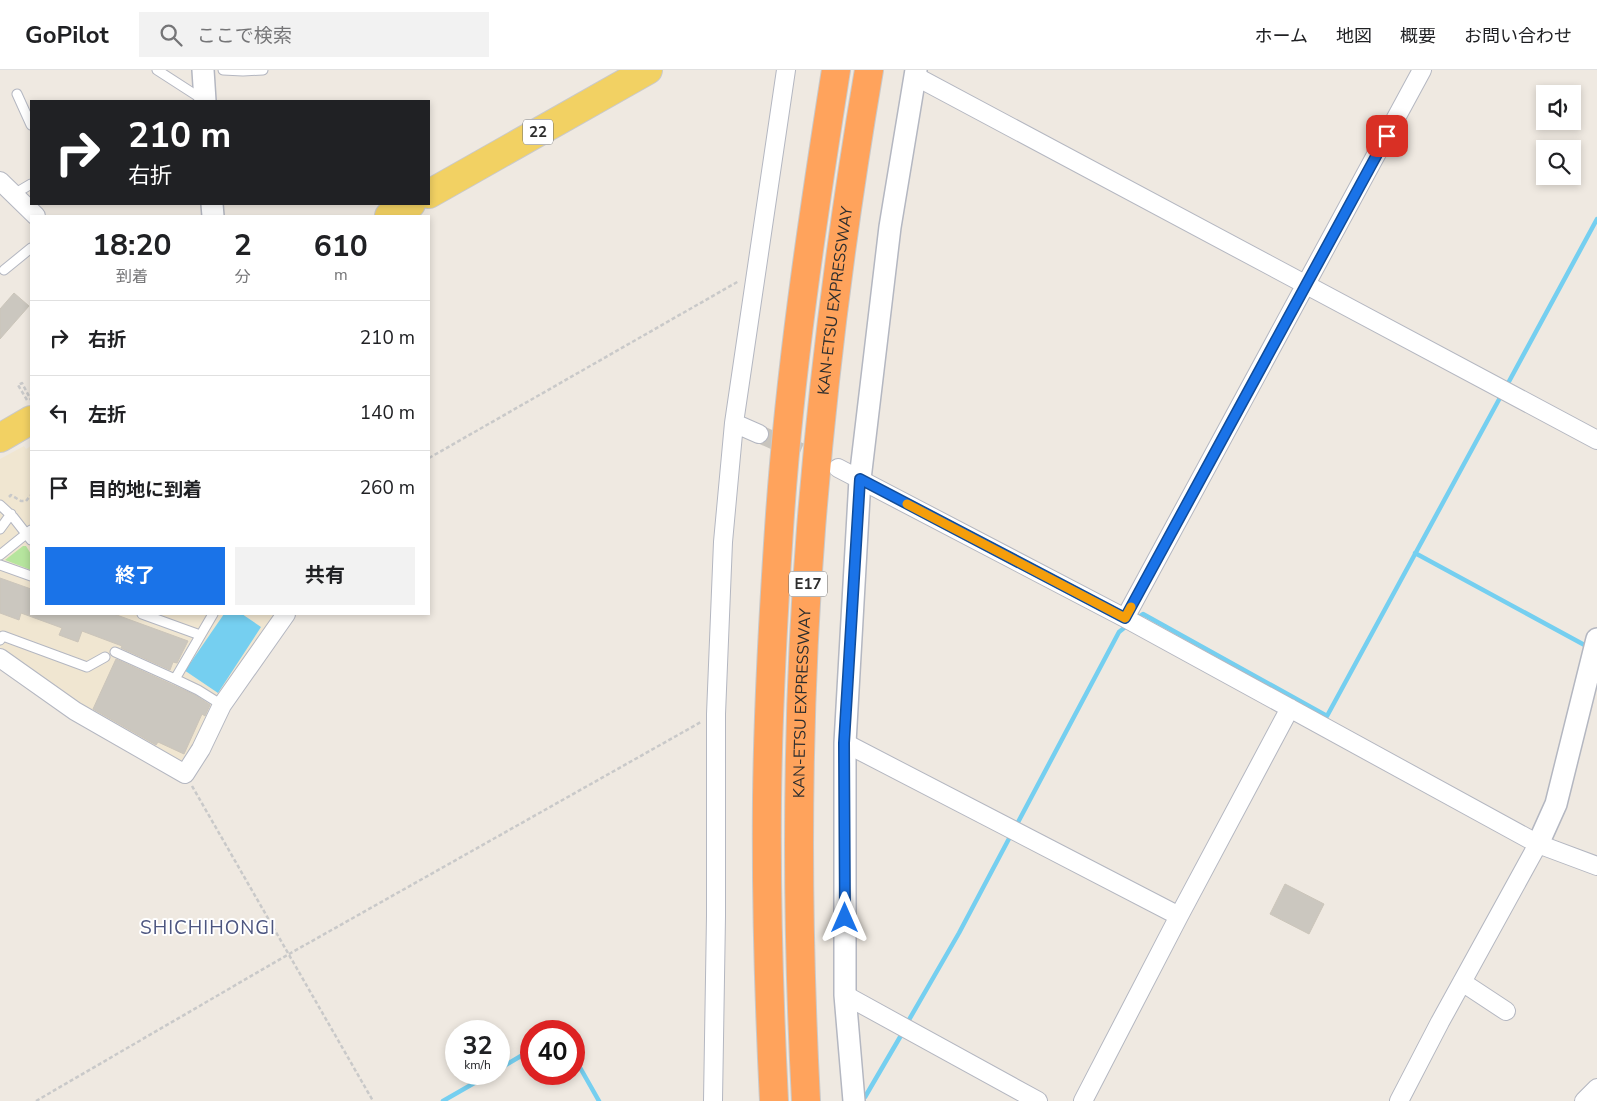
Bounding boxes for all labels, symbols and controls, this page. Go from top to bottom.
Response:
search box [139,12,489,57]
text: GoPilot [25,19,109,51]
icon: search [157,21,185,49]
text: ここで検索 [197,23,292,49]
text: ホーム [1255,24,1308,48]
text: 地図 [1336,24,1372,48]
text: 概要 [1400,24,1436,48]
text: お問い合わせ [1464,24,1572,48]
map controls [1536,85,1581,185]
button: sound [1536,85,1581,130]
text: 210 m [128,112,231,159]
pin [1366,115,1408,157]
icon: right [45,120,110,185]
road number: 22 [523,120,553,144]
icon: arrive [1373,122,1401,150]
button: search [1536,140,1581,185]
text: 右折 [128,161,172,191]
street label: KAN-ETSU EXPRESSWAY [813,205,858,396]
text: 18:20 [92,225,172,266]
text: 2 [234,225,252,266]
text: 610 [314,226,368,267]
text: m [334,264,348,286]
text: 到着 [116,266,148,288]
text: 分 [235,266,251,288]
icon: right [45,324,73,352]
text: 210 m [360,325,415,351]
text: 右折 [88,327,126,353]
icon: left [45,399,73,427]
text: 140 m [360,400,415,426]
text: 左折 [88,402,126,428]
icon: arrive [45,474,73,502]
text: 260 m [360,475,415,501]
text: 目的地に到着 [88,477,202,503]
button: 終了 [45,547,225,605]
button: 共有 [235,547,415,605]
road number: E17 [789,572,827,596]
street label: KAN-ETSU EXPRESSWAY [788,607,817,798]
position arrow [818,891,870,943]
district label: SHICHIHONGI [140,915,276,941]
speed limit sign: 40 [520,1020,585,1085]
text: 32 [462,1029,493,1063]
text: km/h [464,1057,491,1073]

